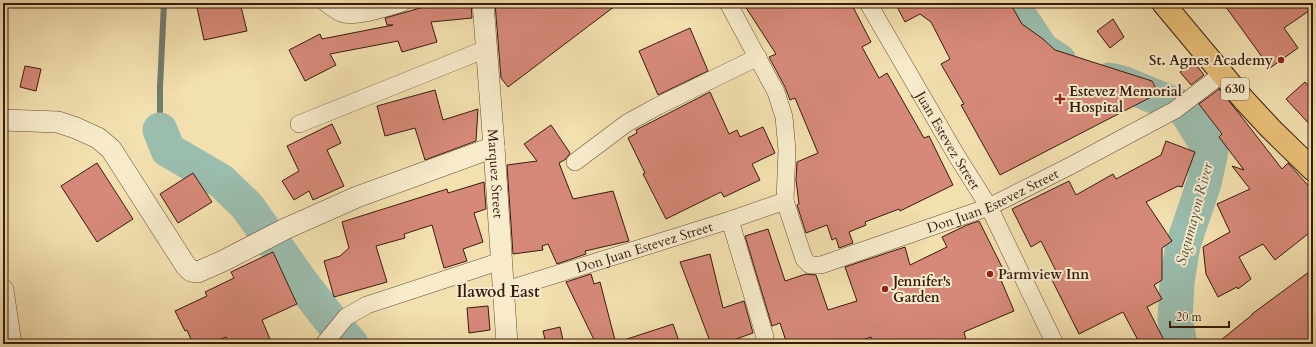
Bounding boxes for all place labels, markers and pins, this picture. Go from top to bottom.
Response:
place label: St. Agnes Academy [1149,51,1273,70]
marker: St. Agnes Academy [1276,55,1286,65]
place label: Estevez Memorial Hospital [1069,82,1182,117]
marker: Estevez Memorial Hospital [1054,93,1066,105]
place label: Parmview Inn [998,265,1089,284]
marker: Parmview Inn [985,269,995,279]
place label: Jennifer's Garden [891,272,951,307]
marker: Jennifer's Garden [880,284,890,294]

